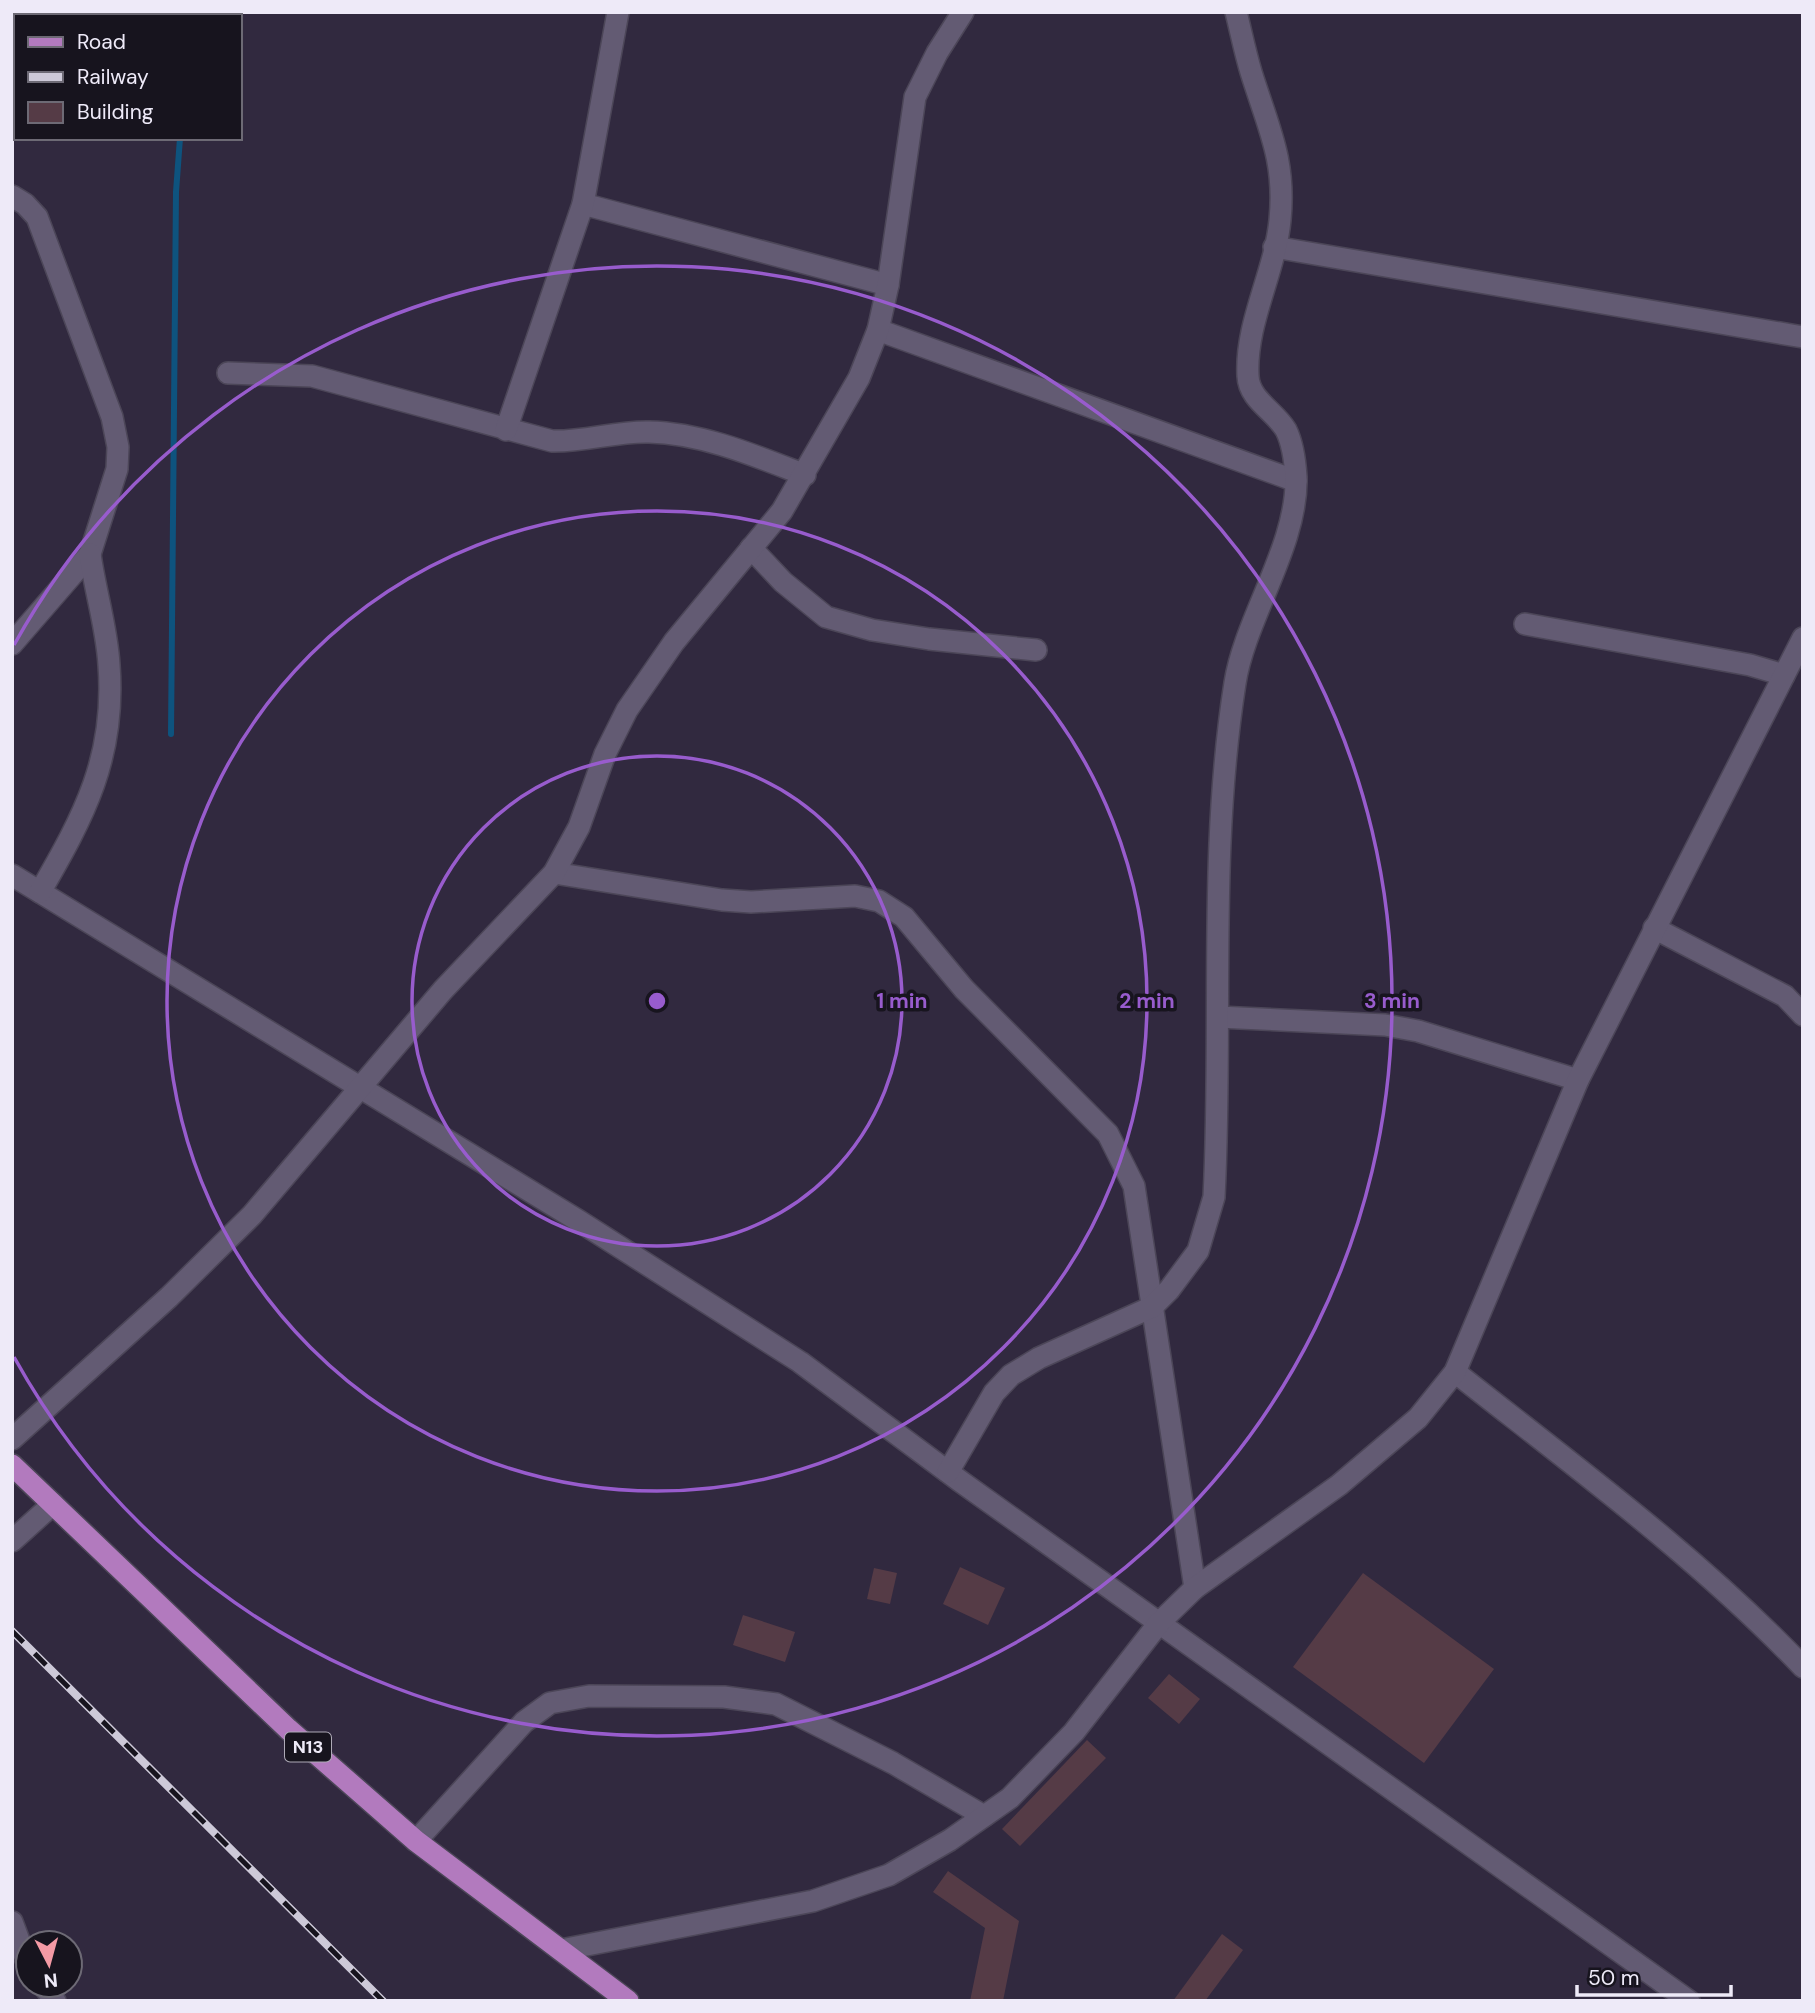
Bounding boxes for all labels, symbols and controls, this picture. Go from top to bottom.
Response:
legend [14,14,242,140]
text: Road [77,28,126,56]
text: Railway [77,63,149,91]
text: Building [77,98,154,126]
text: 1 min [876,987,928,1015]
text: 2 min [1119,987,1175,1015]
text: 3 min [1364,987,1420,1015]
centre of rings [645,989,669,1013]
road number: N13 [285,1732,331,1762]
north arrow [14,1929,84,1999]
scale bar [1577,1954,1731,1998]
text: 50 m [1588,1964,1639,1992]
text: N [43,1967,59,1994]

